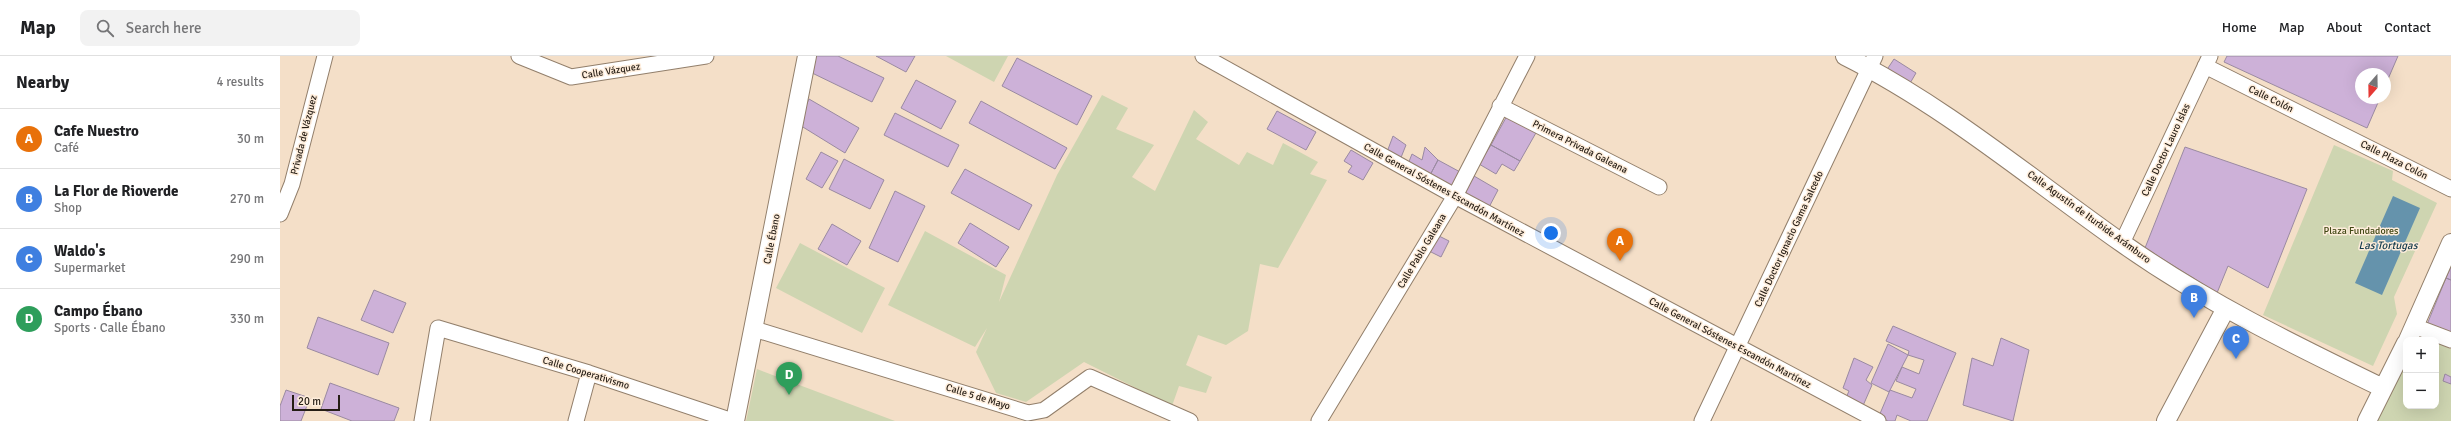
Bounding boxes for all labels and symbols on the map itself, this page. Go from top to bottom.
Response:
street label: Calle Vázquez [581,60,642,82]
north arrow [2355,68,2391,104]
street label: Calle Colón [2247,83,2295,115]
street label: Privada de Vázquez [288,93,320,176]
street label: Calle Doctor Lauro Islas [2139,101,2193,198]
street label: Primera Privada Galeana [1530,118,1630,176]
street label: Calle Plaza Colón [2358,138,2430,182]
street label: Calle General Sóstenes Escandón Martínez [1362,141,1527,240]
street label: Calle Agustín de Iturbide Arámburo [2025,168,2153,266]
street label: Calle Doctor Ignacio Gama Salcedo [1752,169,1826,309]
street label: Calle Pablo Galeana [1395,212,1449,290]
street label: Calle Ébano [760,213,783,265]
your location [1541,223,1561,243]
park label: Plaza Fundadores [2323,225,2399,237]
pin: A [1607,228,1633,261]
water label: Las Tortugas [2359,239,2419,252]
pin: B [2181,285,2207,318]
street label: Calle General Sóstenes Escandón Martínez [1647,295,1814,391]
pin: C [2223,326,2249,359]
street label: Calle Cooperativismo [541,354,631,392]
pin: D [776,362,802,395]
street label: Calle 5 de Mayo [944,381,1012,413]
scale bar [292,393,340,412]

